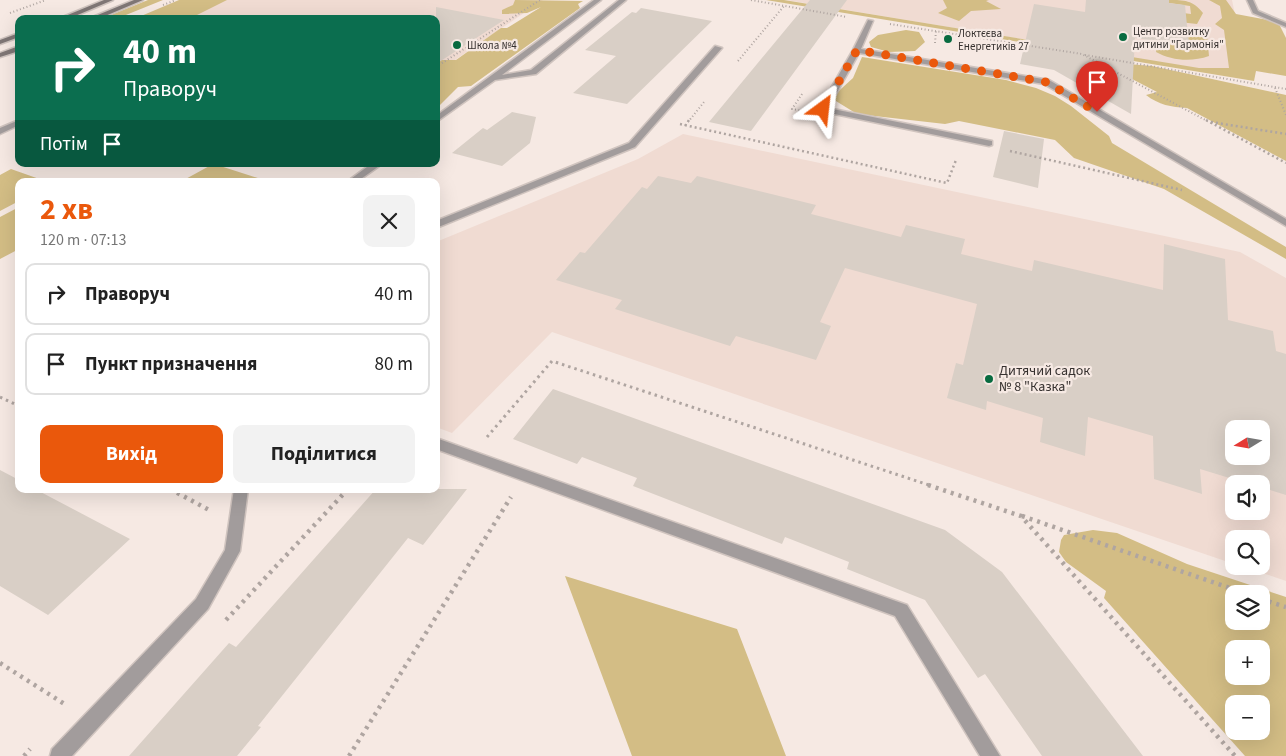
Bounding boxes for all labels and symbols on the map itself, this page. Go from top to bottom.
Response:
place label: Центр розвитку дитини "Гармонія" [1133,24,1224,52]
place label: Локтєєва Енергетиків 27 [958,26,1029,54]
marker: Центр розвитку дитини "Гармонія" [1117,31,1129,43]
marker: Локтєєва Енергетиків 27 [942,33,954,45]
place label: Школа №4 [467,38,517,53]
marker: Школа №4 [451,39,463,51]
pin [1076,61,1118,112]
position arrow [796,82,848,134]
place label: Дитячий садок № 8 "Казка" [999,361,1090,397]
marker: Дитячий садок № 8 "Казка" [983,373,995,385]
north arrow [1225,420,1270,465]

